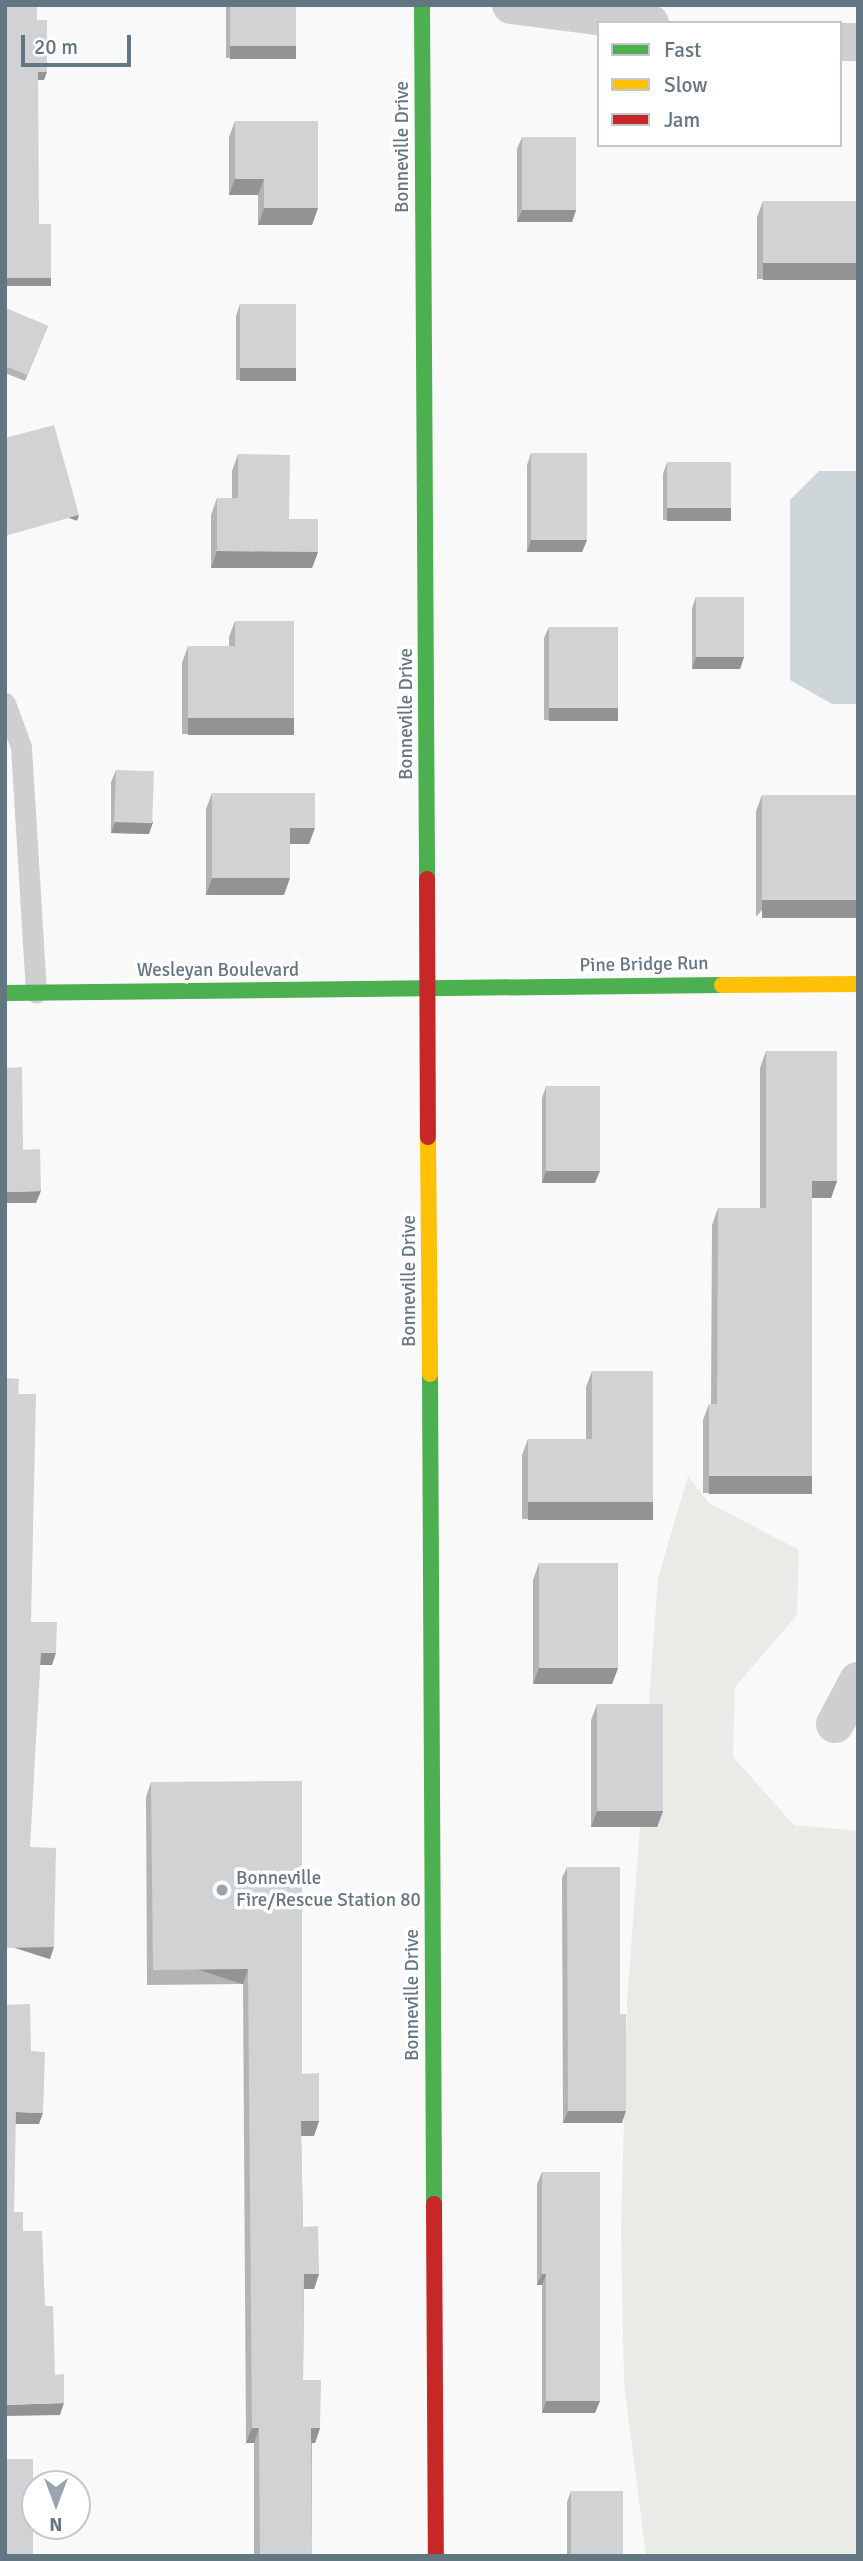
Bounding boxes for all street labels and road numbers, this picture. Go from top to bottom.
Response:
street label: Bonneville Drive [392,81,414,213]
street label: Bonneville Drive [396,648,418,780]
street label: Pine Bridge Run [579,952,709,978]
street label: Wesleyan Boulevard [137,960,299,982]
street label: Bonneville Drive [399,1215,421,1347]
street label: Bonneville Drive [402,1929,424,2061]

